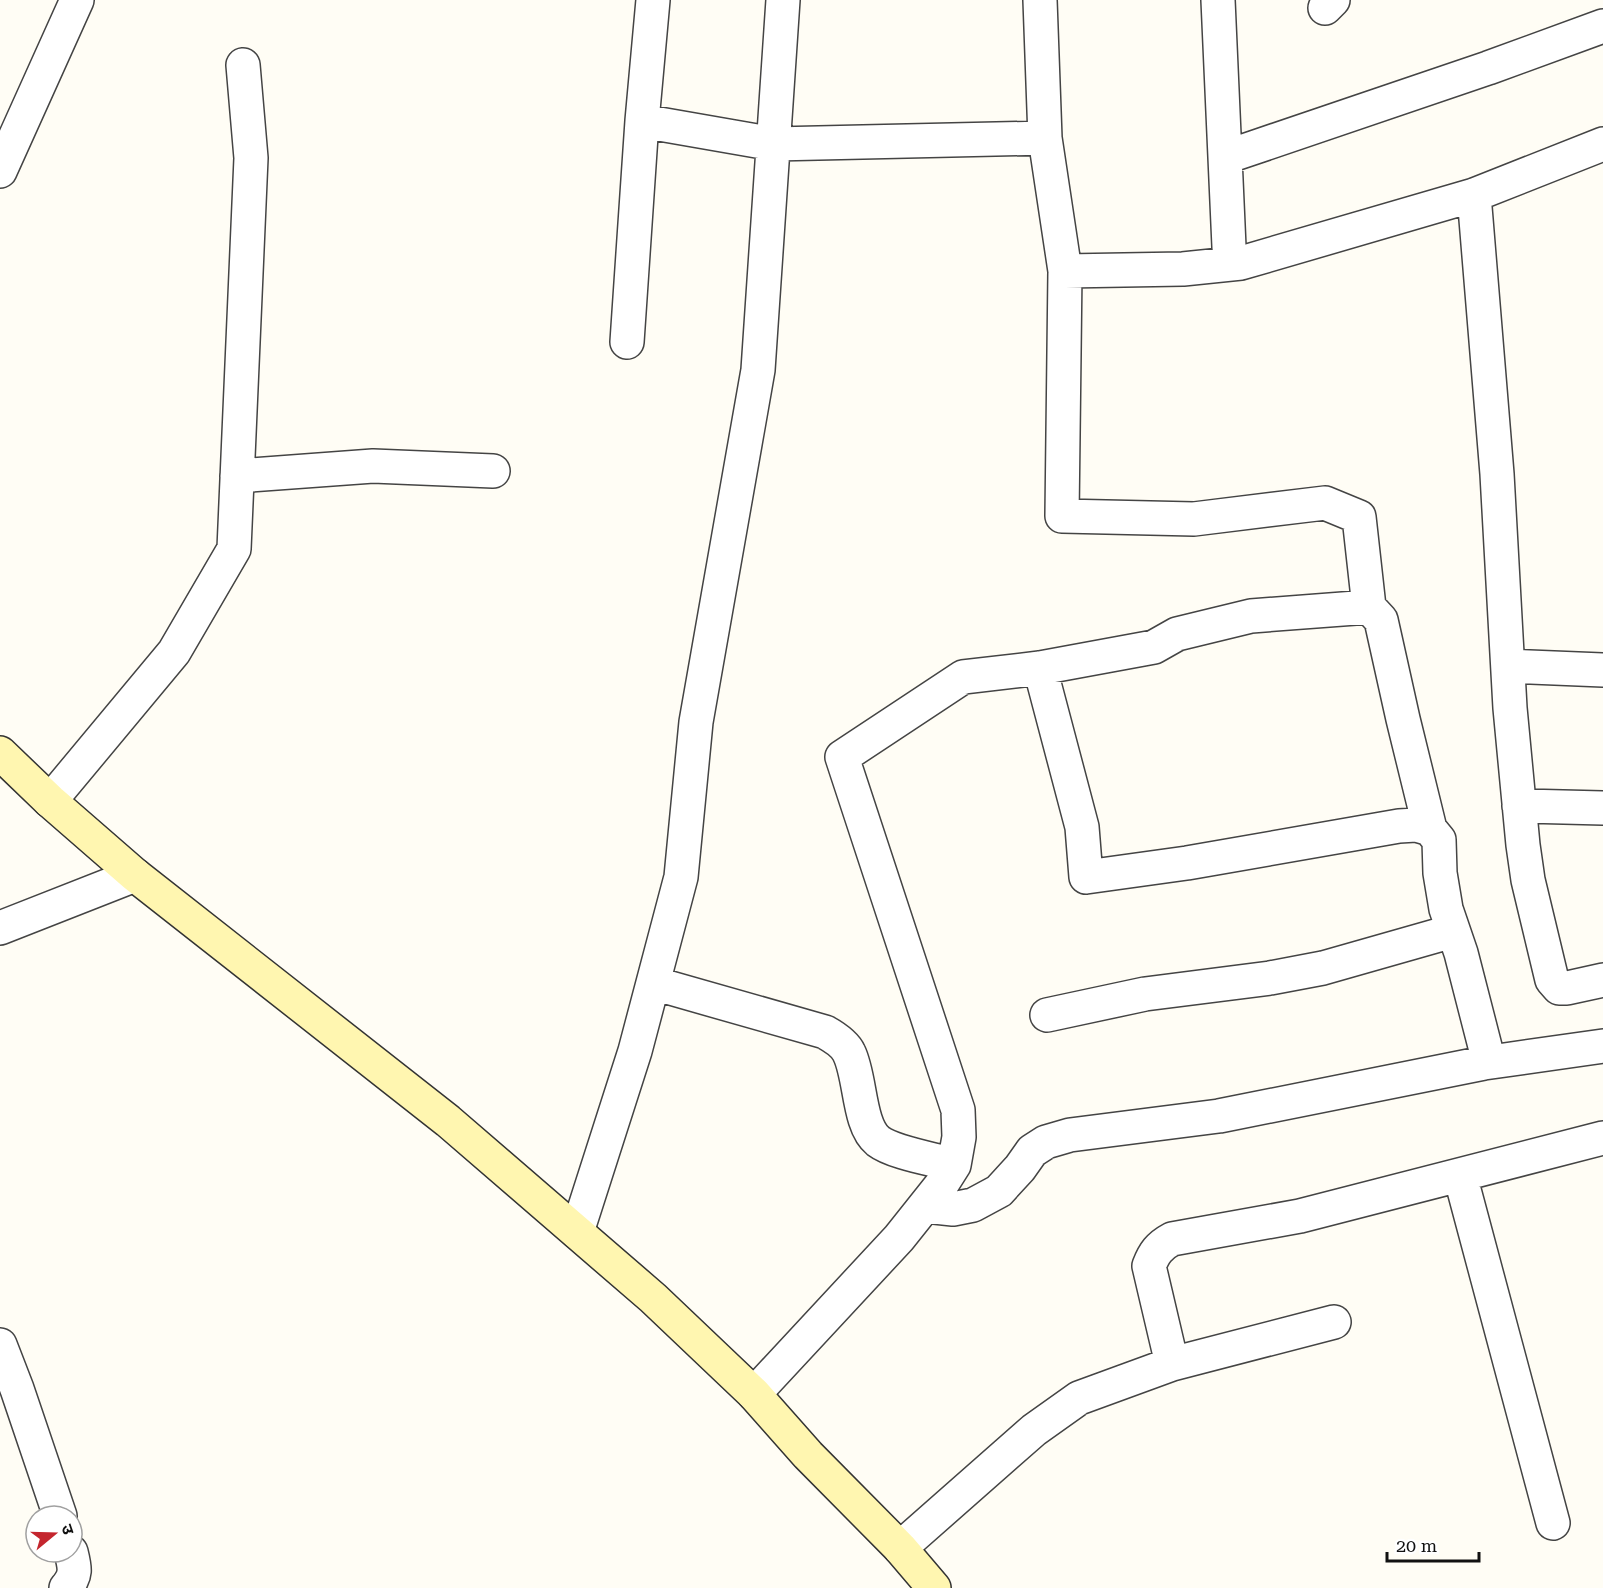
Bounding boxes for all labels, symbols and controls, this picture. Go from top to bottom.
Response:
north arrow [24,1504,84,1564]
text: उ [57,1522,78,1537]
scale bar [1387,1525,1478,1563]
text: 20 m [1396,1535,1437,1556]

